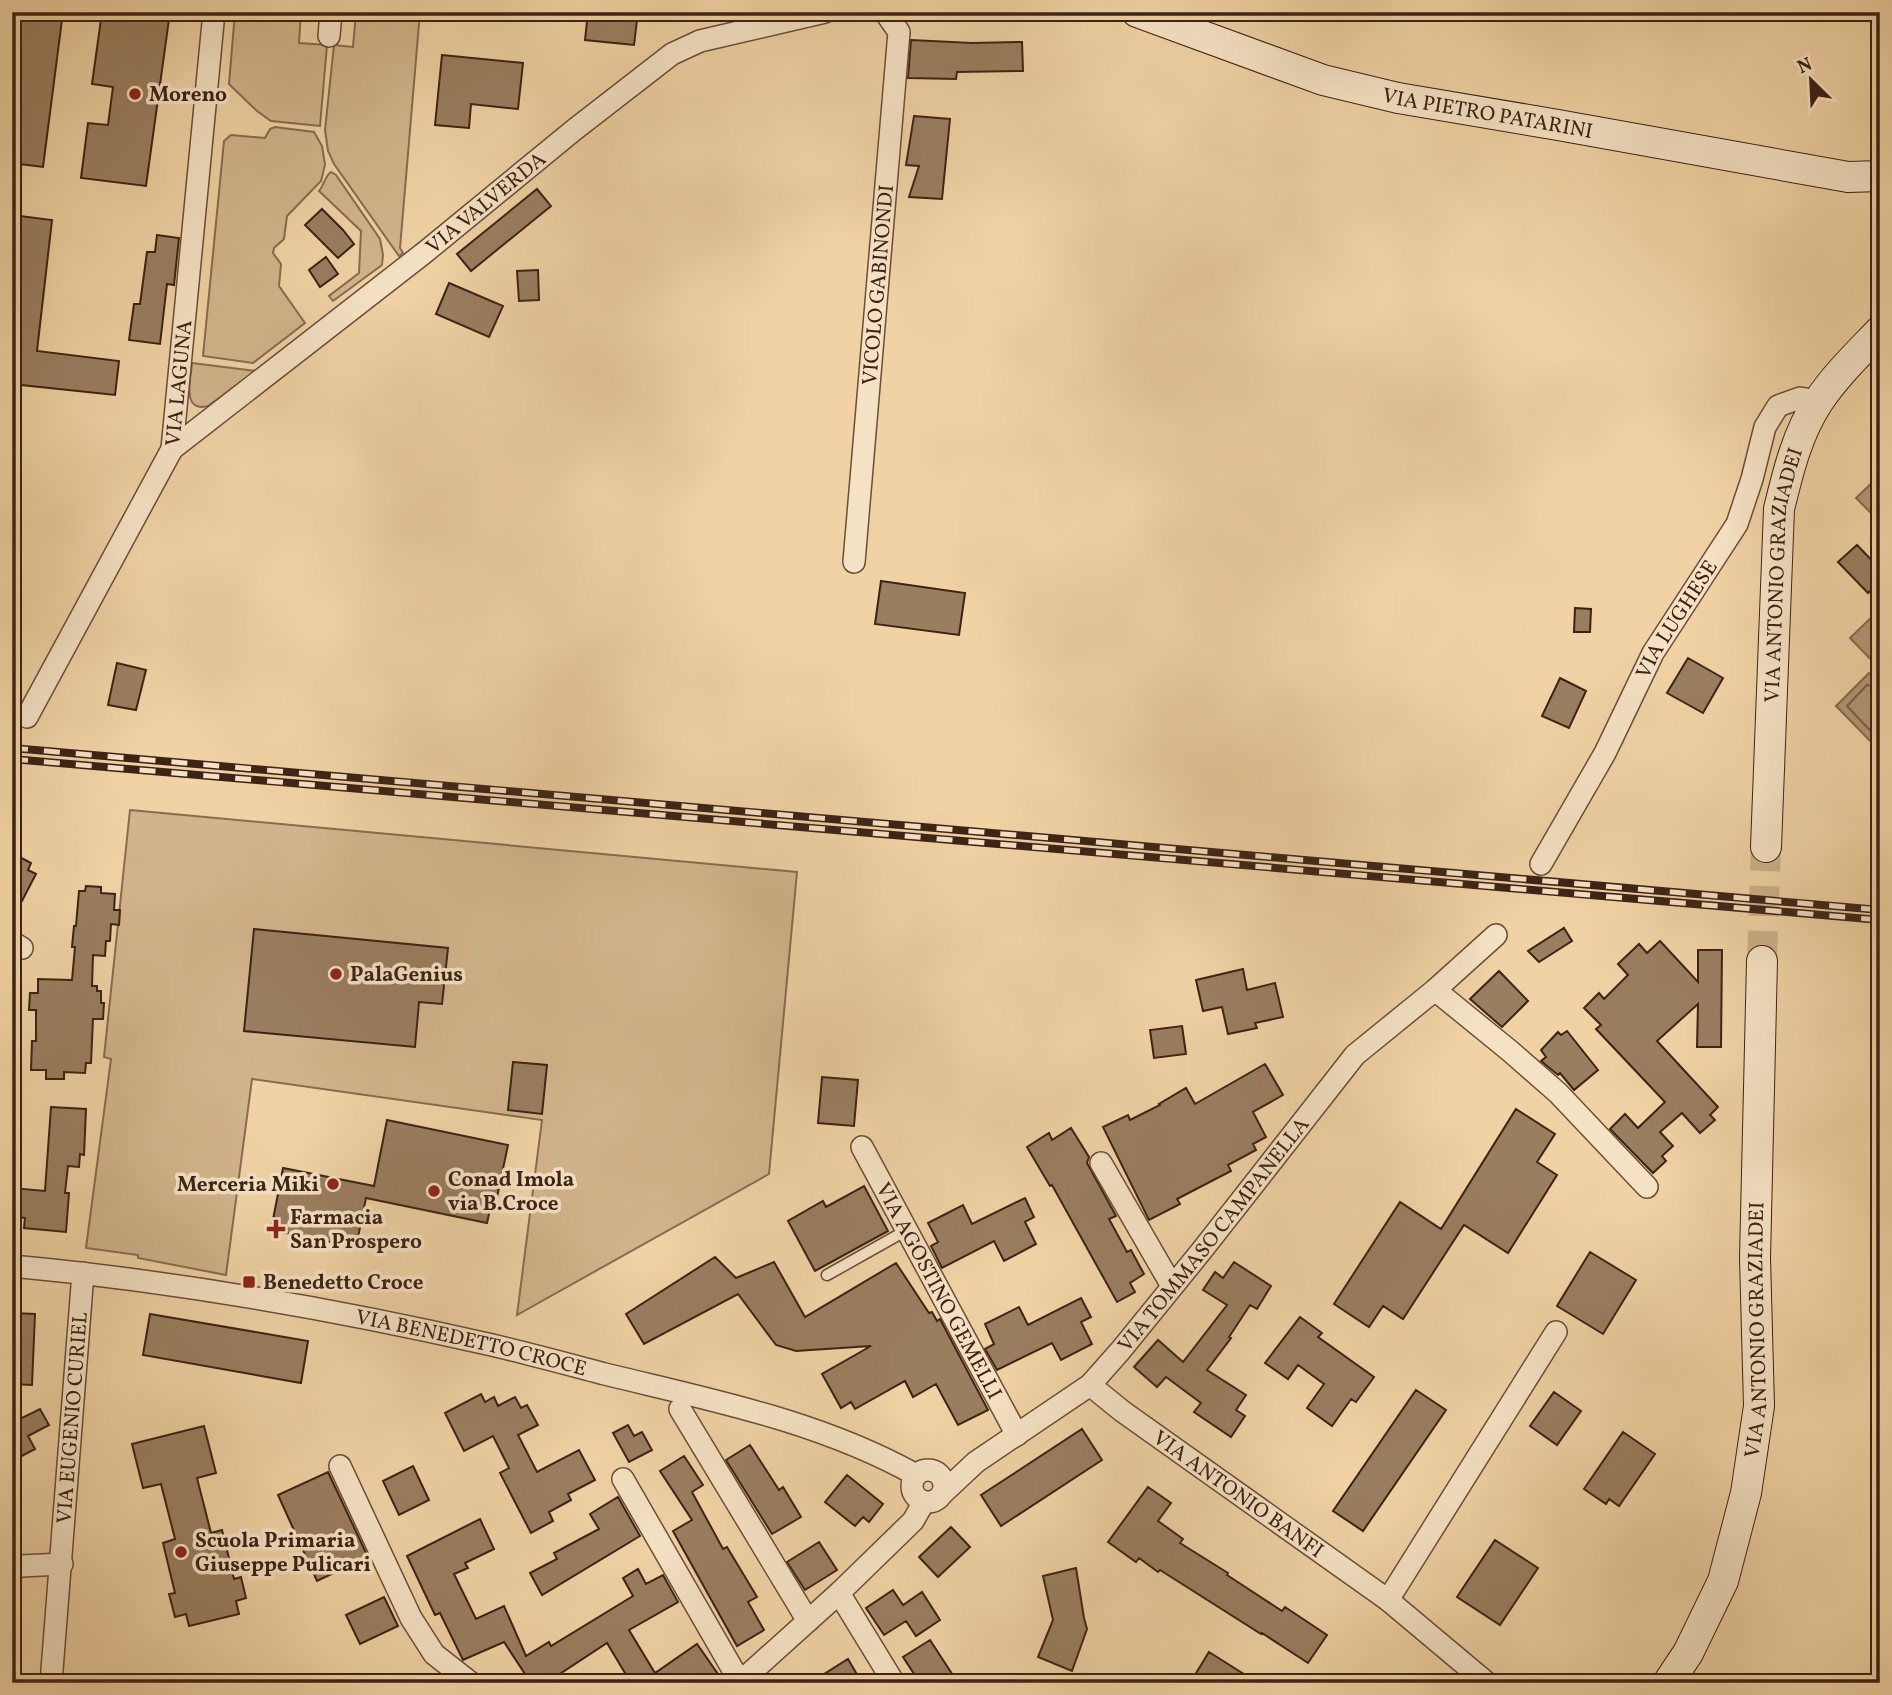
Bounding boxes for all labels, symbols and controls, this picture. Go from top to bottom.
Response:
north arrow [1776,46,1846,116]
text: N [1793,52,1817,81]
place label: Moreno [149,81,227,110]
street label: VIA PIETRO PATARINI [1379,82,1595,147]
marker: Moreno [127,86,143,102]
street label: VIA VALVERDA [420,145,553,262]
street label: VICOLO GABINONDI [856,184,902,387]
street label: VIA LAGUNA [159,319,200,448]
street label: VIA ANTONIO GRAZIADEI [1759,444,1811,703]
street label: VIA LUGHESE [1630,555,1726,684]
place label: PalaGenius [350,961,463,990]
marker: PalaGenius [328,966,344,982]
street label: VIA TOMMASO CAMPANELLA [1112,1112,1317,1359]
place label: Conad Imola via B.Croce [448,1166,574,1219]
place label: Merceria Miki [177,1171,319,1200]
marker: Merceria Miki [325,1176,341,1192]
street label: VIA AGOSTINO GEMELLI [868,1178,1008,1405]
marker: Conad Imola via B.Croce [426,1183,442,1199]
street label: VIA ANTONIO GRAZIADEI [1738,1201,1775,1460]
place label: Farmacia San Prospero [290,1204,422,1257]
marker: Farmacia San Prospero [268,1221,284,1237]
place label: Benedetto Croce [263,1269,423,1298]
marker: Benedetto Croce [241,1274,257,1290]
street label: VIA BENEDETTO CROCE [353,1303,589,1384]
street label: VIA EUGENIO CURIEL [50,1311,96,1525]
street label: VIA ANTONIO BANFI [1146,1424,1329,1566]
place label: Scuola Primaria Giuseppe Pulicari [195,1527,371,1580]
marker: Scuola Primaria Giuseppe Pulicari [173,1544,189,1560]

